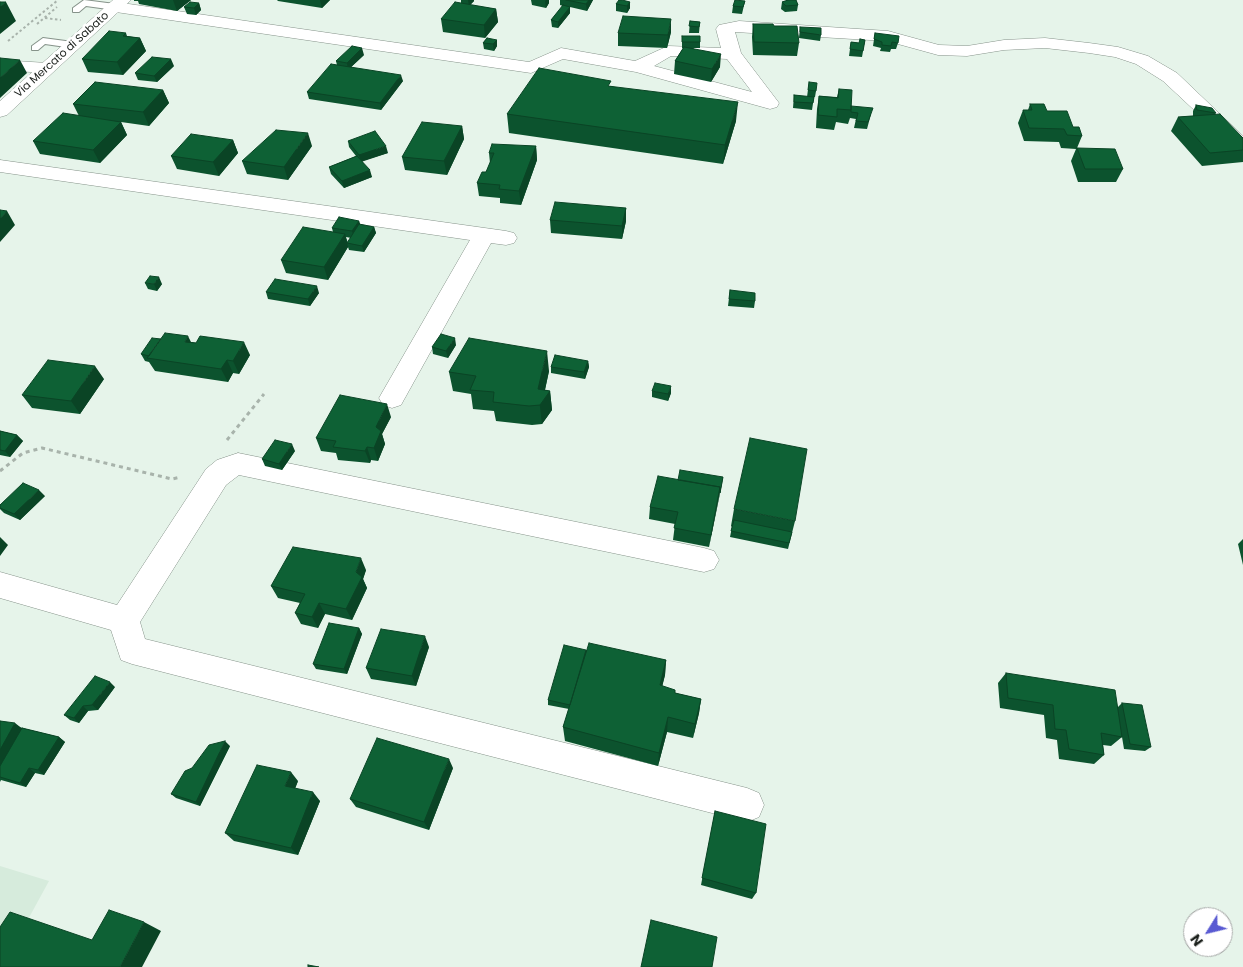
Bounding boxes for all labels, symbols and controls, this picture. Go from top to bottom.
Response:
street label: Via Mercato di Sabato [12,9,112,101]
north arrow [1183,907,1233,957]
text: N [1185,930,1208,950]

